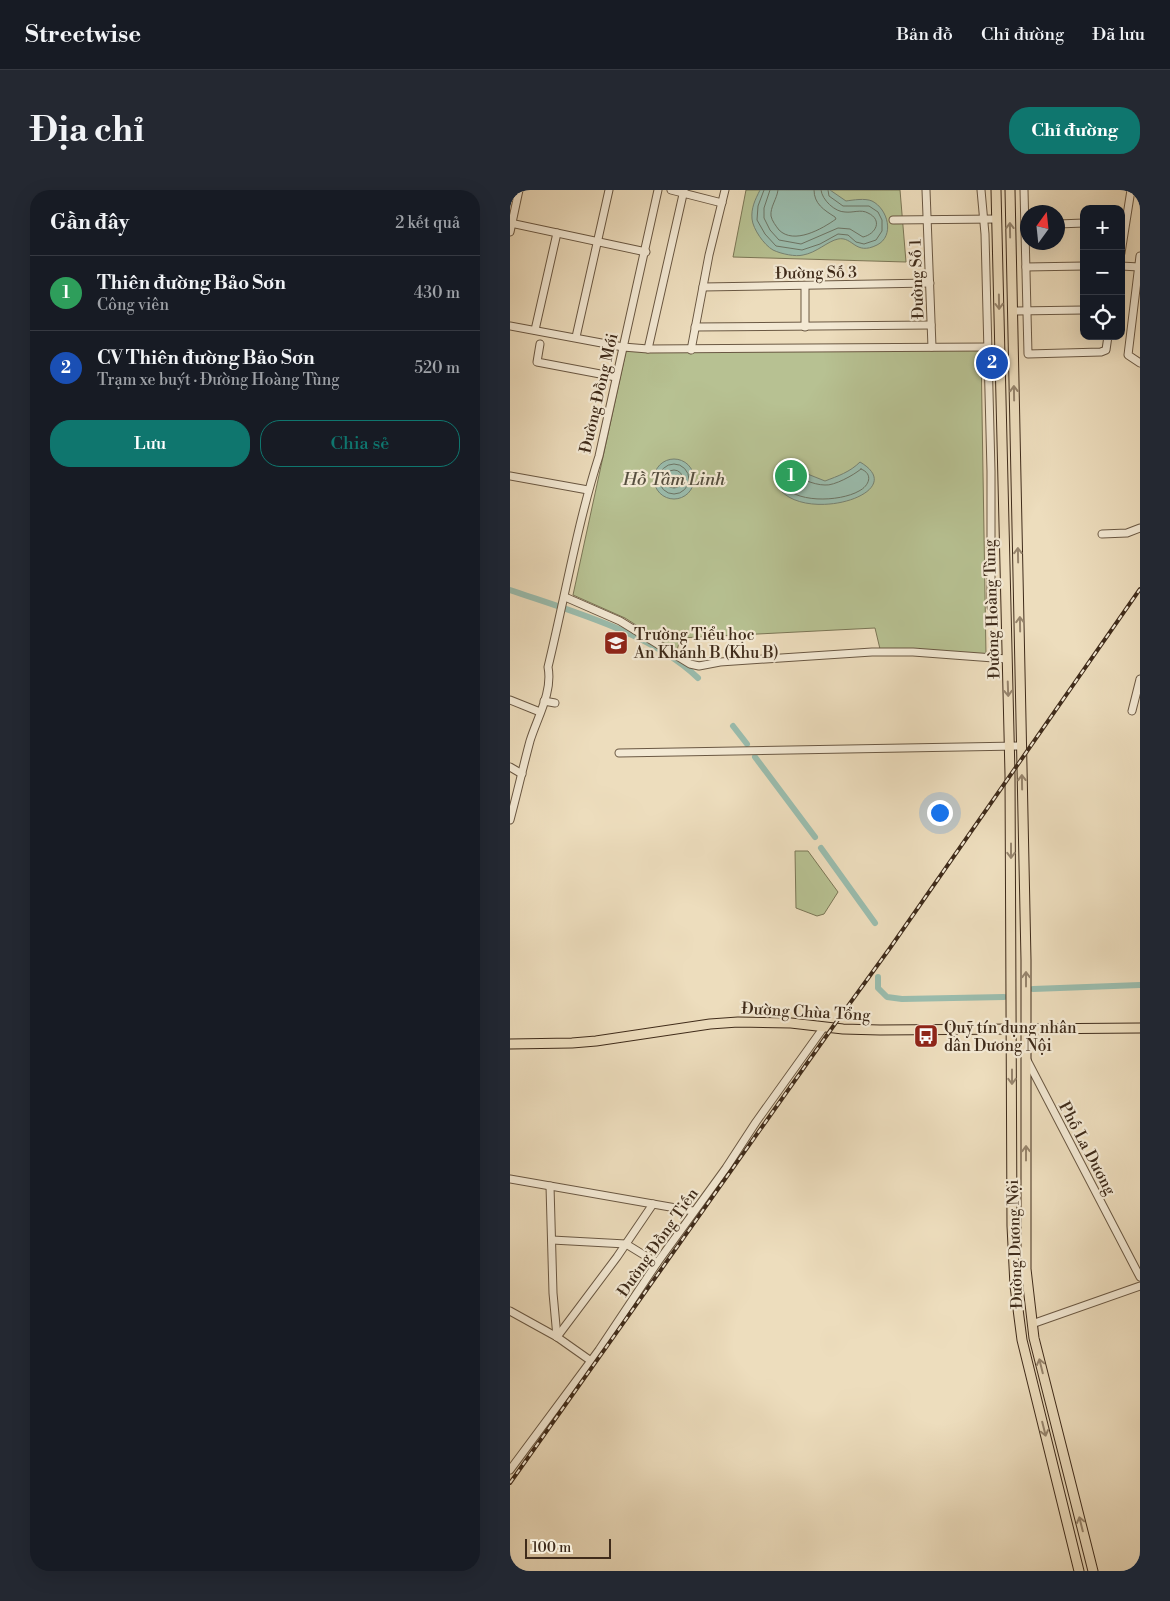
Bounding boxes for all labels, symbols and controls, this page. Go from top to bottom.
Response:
text: Streetwise [25,20,141,50]
text: Bản đồ [896,23,953,46]
text: Chỉ đường [981,23,1064,46]
text: Đã lưu [1092,23,1145,46]
button: Chỉ đường [1009,107,1140,154]
text: Địa chỉ [30,109,144,152]
north arrow [1020,205,1065,250]
map controls [1080,205,1125,340]
button: + [1080,205,1125,250]
text: Gần đây [50,210,129,236]
text: 2 kết quả [395,213,460,233]
one-way arrow [1006,222,1015,238]
street label: Đường Số 1 [906,239,928,319]
button: − [1080,250,1125,295]
street label: Đường Số 3 [775,262,857,284]
text: Thiên đường Bảo Sơn [97,271,286,295]
text: 1 [62,283,70,303]
text: 430 m [414,283,460,303]
one-way arrow [994,294,1003,310]
text: Công viên [97,295,169,315]
button: locate [1080,295,1125,340]
street label: Đường Đồng Mới [575,331,623,455]
pin: 2 [976,344,1008,382]
text: CV Thiên đường Bảo Sơn [97,346,315,370]
text: 2 [61,358,71,378]
text: 520 m [414,358,460,378]
text: Trạm xe buýt · Đường Hoàng Tùng [97,370,339,390]
one-way arrow [1009,385,1019,401]
button: Lưu [50,420,250,467]
button: Chia sẻ [260,420,460,467]
pin: 1 [775,457,807,495]
water label: Hồ Tâm Linh [622,468,726,491]
street label: Đường Hoàng Tùng [980,538,1004,679]
one-way arrow [1013,547,1023,564]
one-way arrow [1015,617,1024,633]
place label: Trường Tiểu học An Khánh B (Khu B) [633,625,779,663]
school or university icon: Trường Tiểu học An Khánh B (Khu B) [603,630,629,656]
one-way arrow [1003,680,1012,696]
one-way arrow [1017,774,1027,790]
your location [927,800,953,826]
one-way arrow [1006,842,1016,859]
one-way arrow [1021,971,1031,988]
street label: Đường Chùa Tổng [741,999,872,1025]
place label: Quỹ tín dụng nhân dân Dương Nội [944,1018,1077,1056]
bus stop icon: Quỹ tín dụng nhân dân Dương Nội [913,1023,939,1049]
one-way arrow [1007,1068,1017,1085]
street label: Phố La Dương [1054,1098,1120,1199]
one-way arrow [1021,1145,1031,1161]
street label: Đường Dương Nội [1003,1179,1027,1309]
street label: Đường Đồng Tiến [613,1184,703,1301]
one-way arrow [1036,1359,1046,1375]
one-way arrow [1040,1420,1049,1436]
one-way arrow [1076,1516,1085,1532]
scale bar [525,1536,611,1559]
text: 100 m [532,1539,571,1557]

